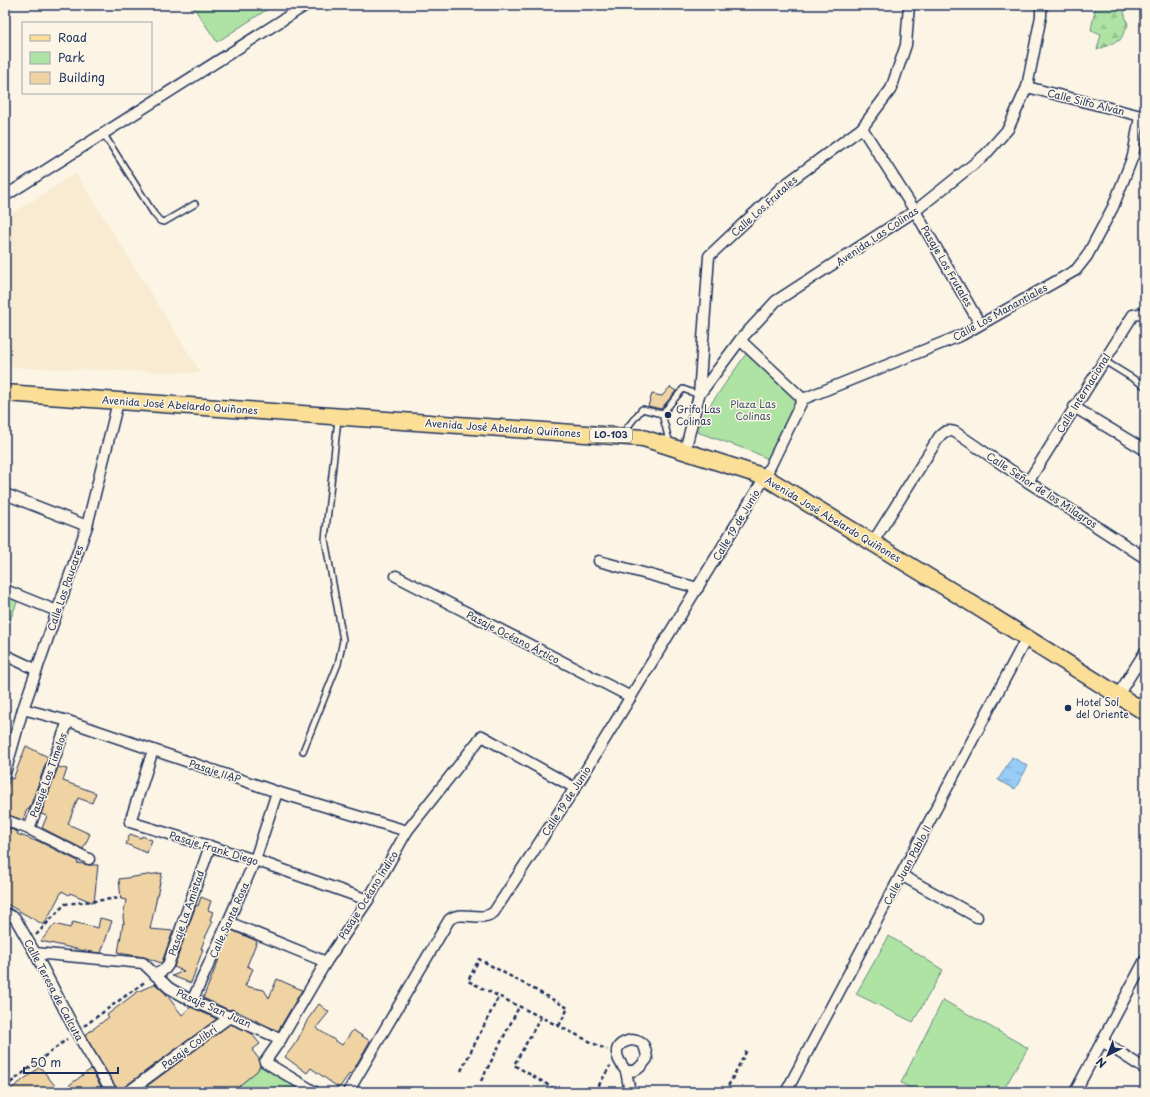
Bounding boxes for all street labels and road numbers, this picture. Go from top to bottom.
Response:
street label: Calle Silfo Alván [1046,85,1126,118]
street label: Calle Los Frutales [727,171,800,240]
street label: Avenida Las Colinas [833,202,921,269]
street label: Pasaje Los Frutales [918,222,977,310]
street label: Calle Los Manantiales [950,279,1050,344]
street label: Calle Internacional [1052,350,1113,435]
street label: Avenida José Abelardo Quiñones [102,392,259,417]
street label: Avenida José Abelardo Quiñones [425,415,582,440]
road number: LO-103 [590,428,632,442]
street label: Calle Señor de los Milagros [984,448,1101,531]
street label: Avenida José Abelardo Quiñones [762,472,904,565]
street label: Calle 19 de Junio [708,486,763,563]
street label: Calle Los Paucares [43,543,86,633]
street label: Pasaje Océano Ártico [464,607,563,667]
street label: Pasaje Los Timelos [25,730,70,819]
street label: Pasaje IIAP [187,755,243,786]
street label: Calle 19 de Junio [537,762,594,839]
street label: Calle Juan Pablo II [879,822,934,907]
street label: Pasaje Frank Diego [168,827,261,868]
street label: Pasaje Océano Índico [334,847,401,942]
street label: Pasaje La Amistad [164,868,207,958]
street label: Calle Santa Rosa [205,879,252,960]
street label: Calle Teresa de Calcuta [21,936,88,1044]
street label: Pasaje San Juan [174,984,254,1031]
street label: Pasaje Colibrí [158,1021,220,1072]

